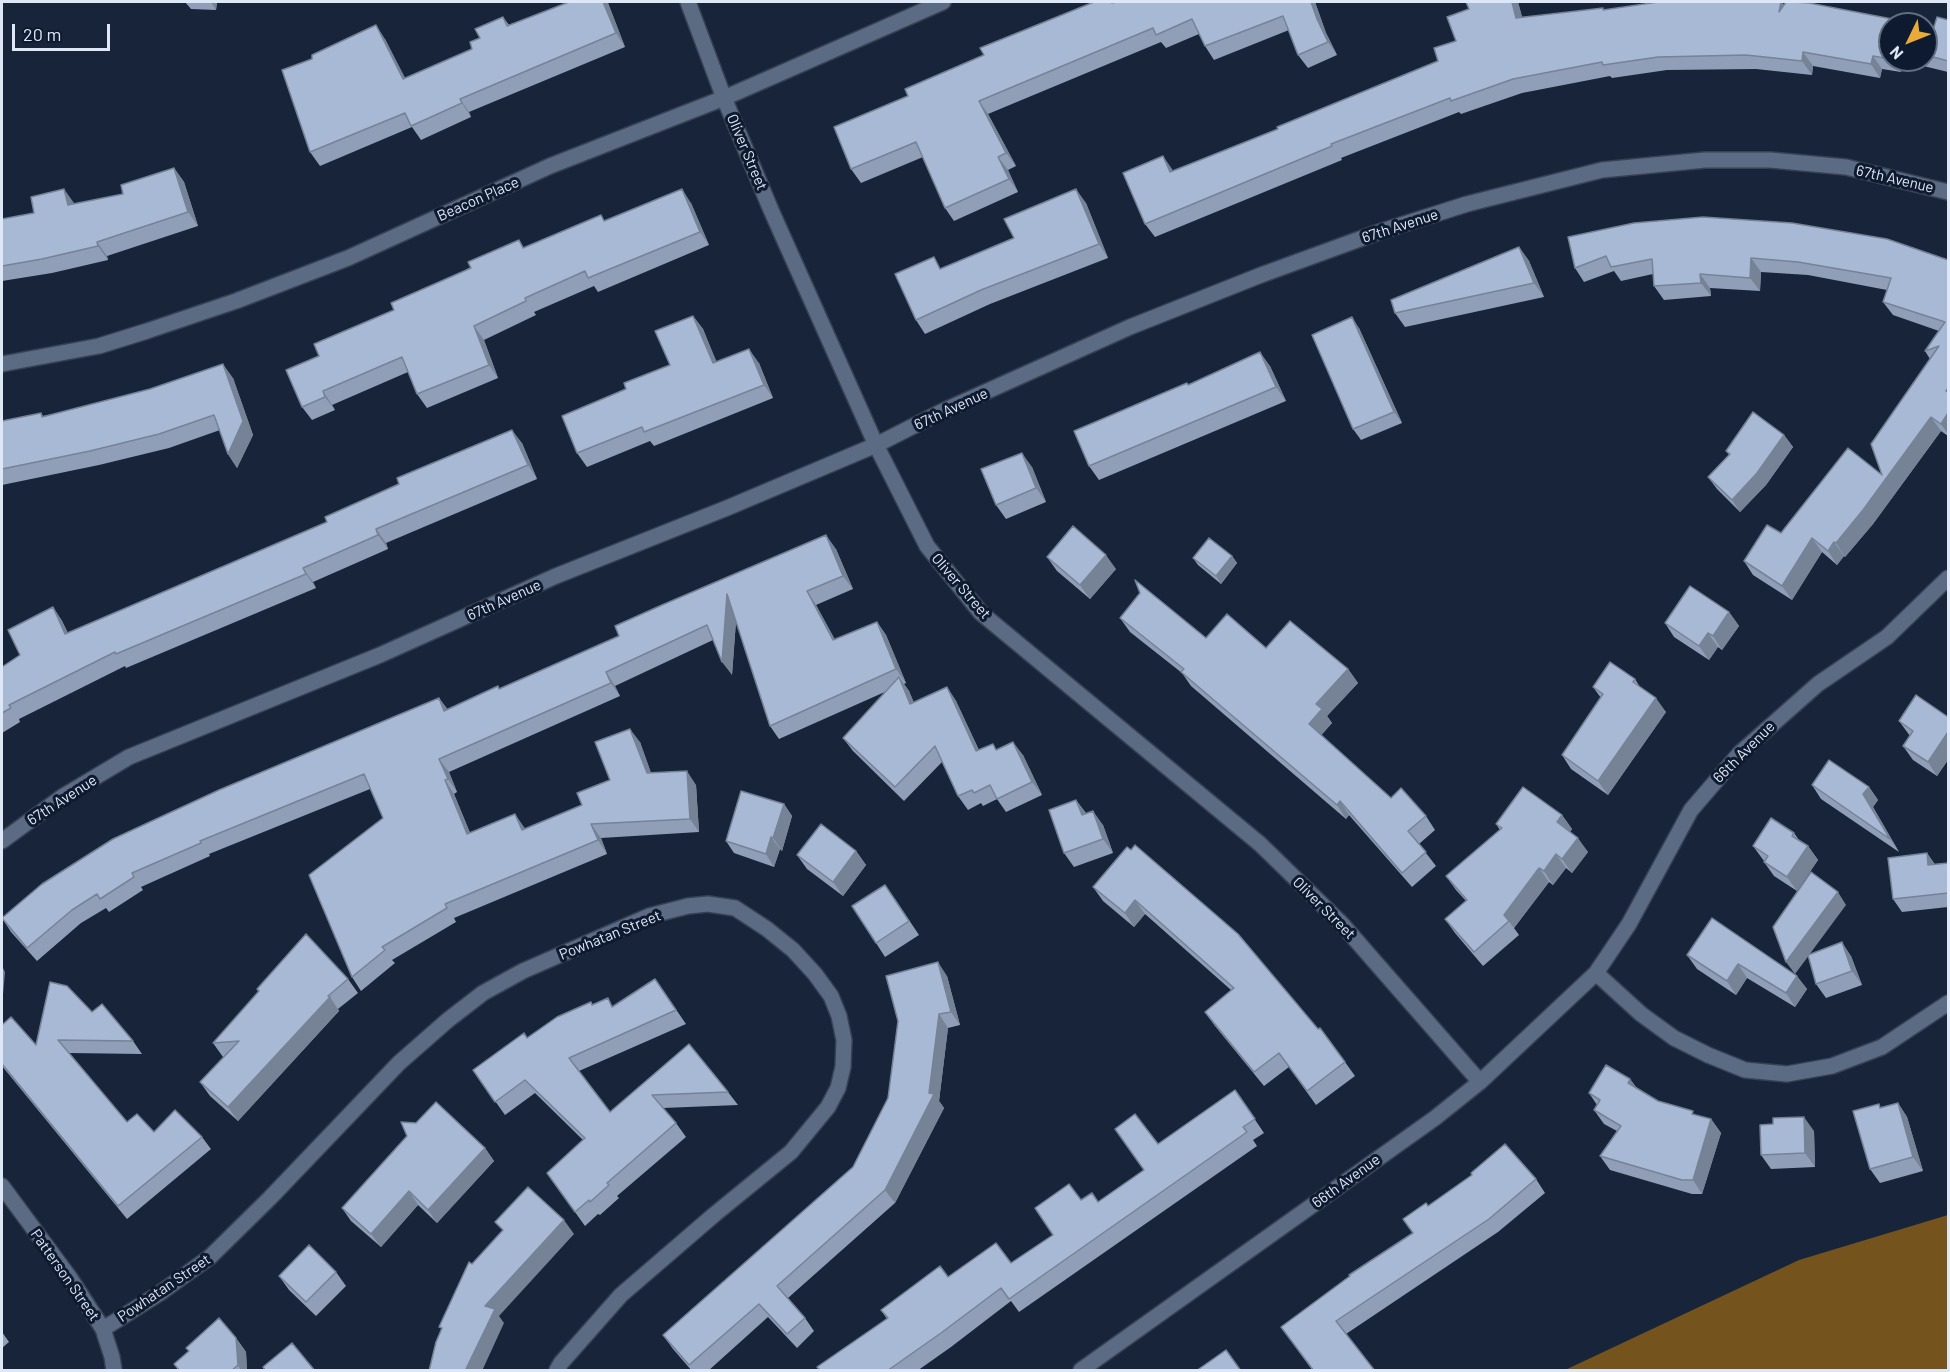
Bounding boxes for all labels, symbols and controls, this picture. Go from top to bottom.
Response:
scale bar [15,12,112,50]
north arrow [1878,12,1938,72]
text: 20 m [23,23,61,45]
text: N [1885,43,1907,64]
street label: Oliver Street [723,111,771,193]
street label: 67th Avenue [1854,161,1936,197]
street label: Beacon Place [434,173,522,225]
street label: 67th Avenue [1360,205,1440,247]
street label: 67th Avenue [911,384,991,434]
street label: Oliver Street [928,550,994,622]
street label: 67th Avenue [464,576,544,624]
street label: 66th Avenue [1709,717,1779,787]
street label: 67th Avenue [24,771,100,829]
street label: Oliver Street [1289,873,1359,943]
street label: Powhatan Street [556,906,664,964]
street label: 66th Avenue [1308,1150,1384,1212]
street label: Patterson Street [27,1226,103,1324]
street label: Powhatan Street [114,1250,214,1326]

